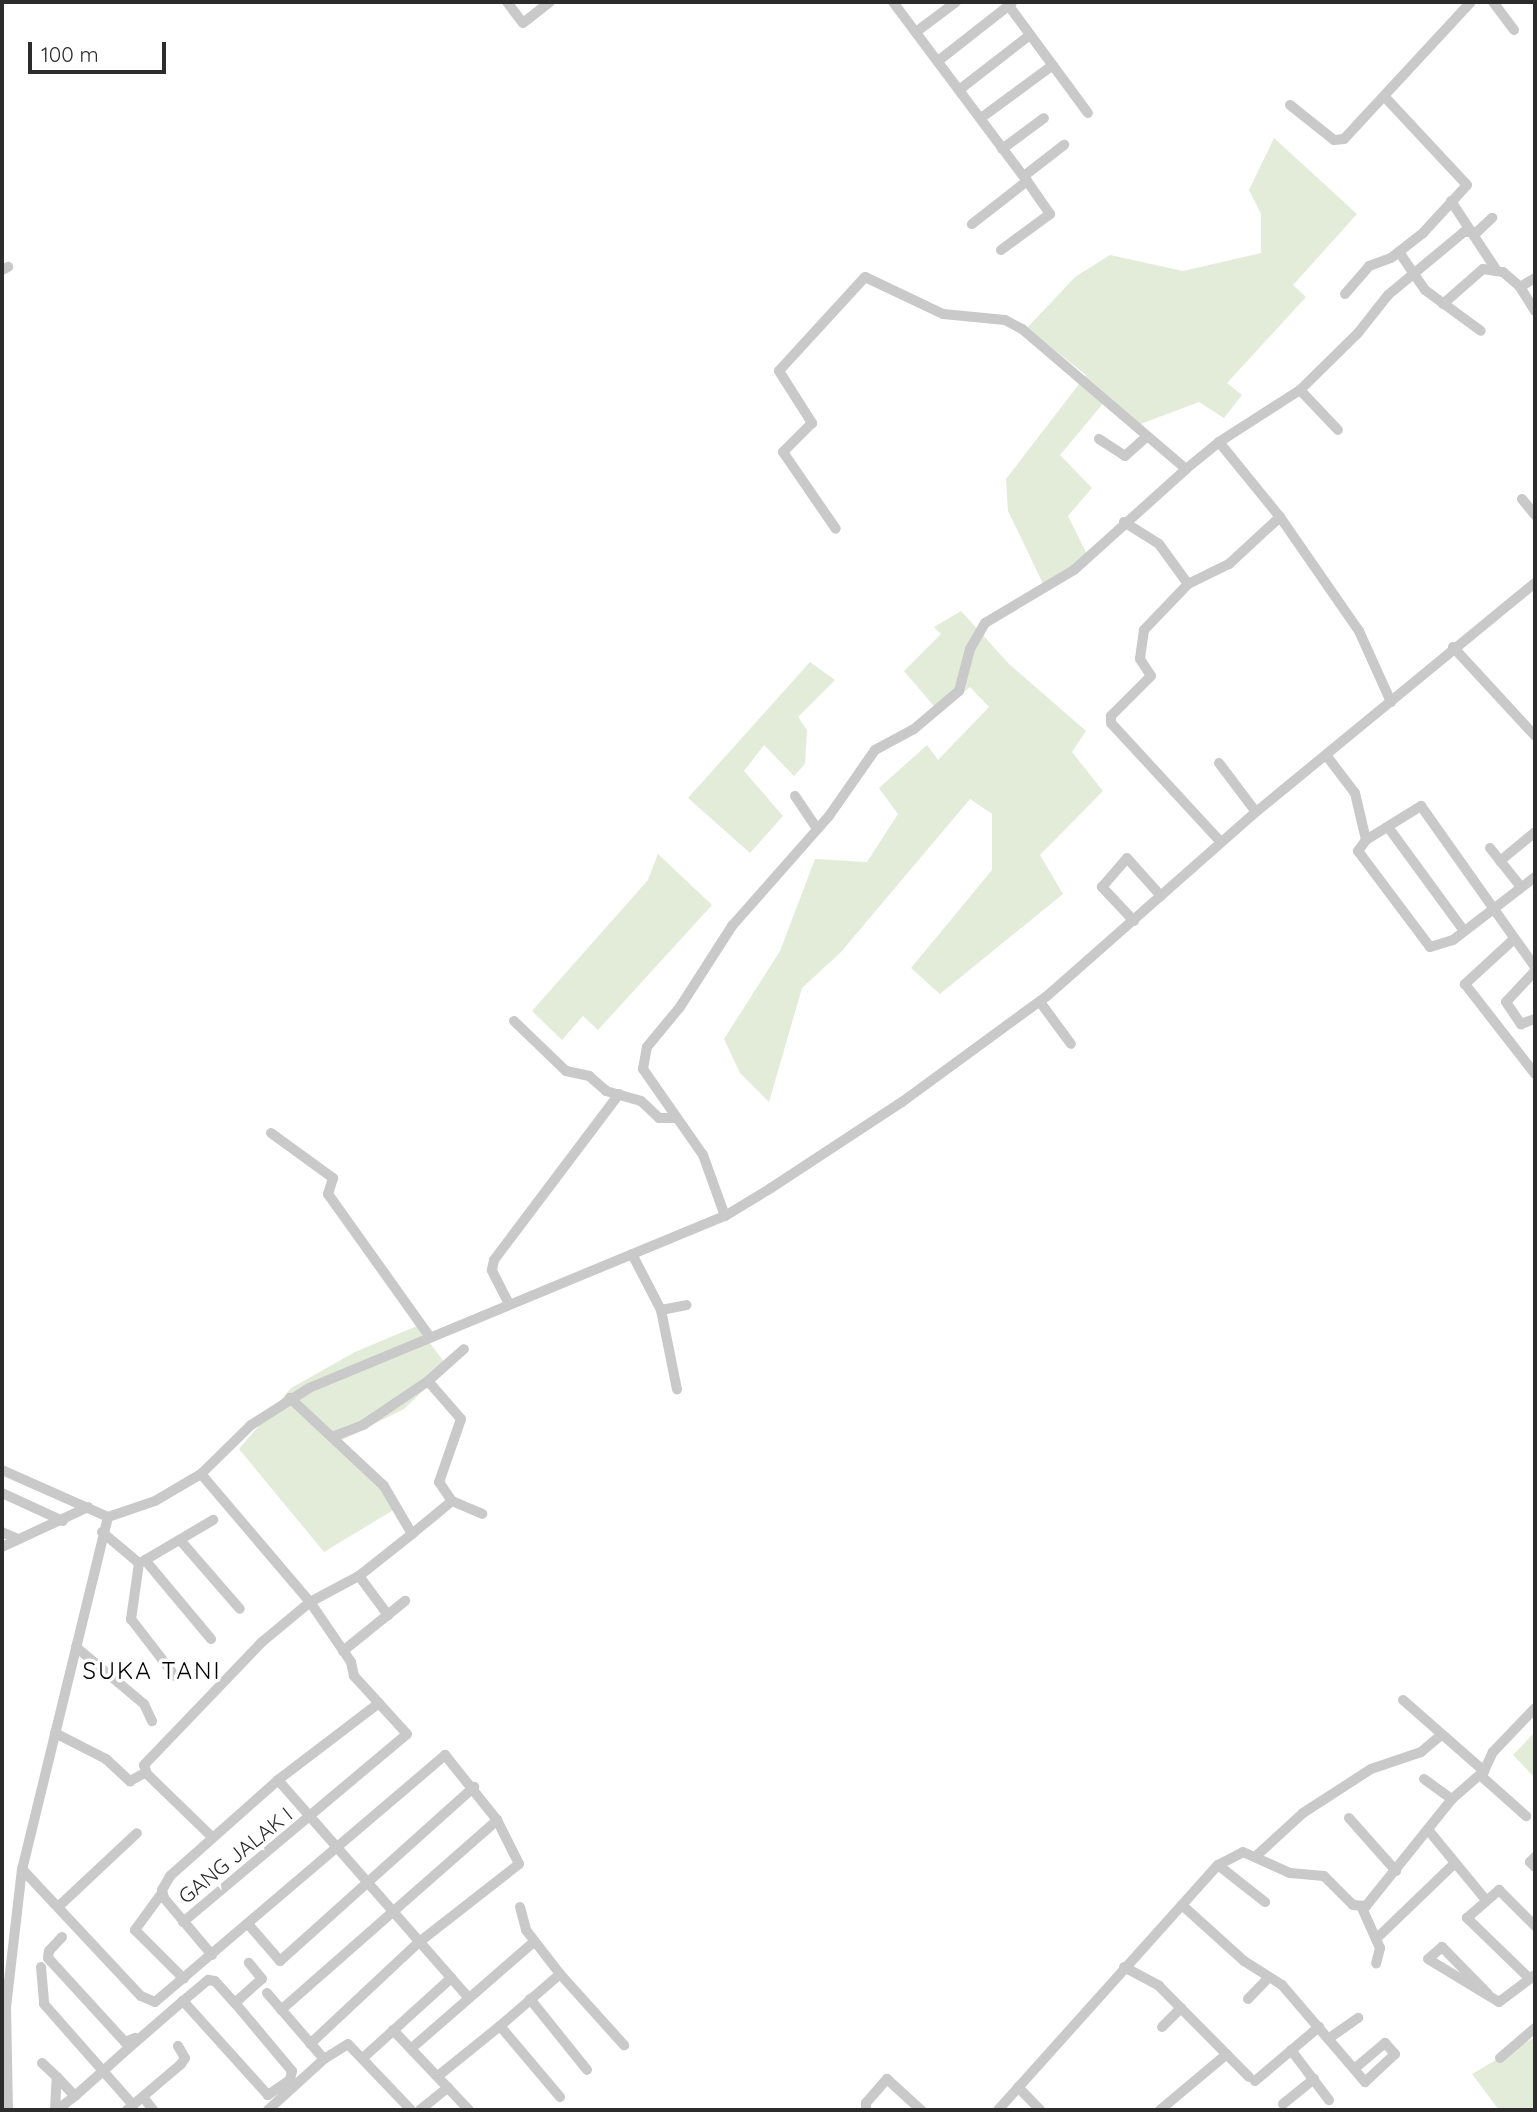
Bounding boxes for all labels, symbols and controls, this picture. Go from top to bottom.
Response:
scale bar [32,28,170,72]
text: 100 m [41,41,99,67]
district label: SUKA TANI [84,1657,220,1685]
street label: GANG JALAK I [173,1801,297,1909]

